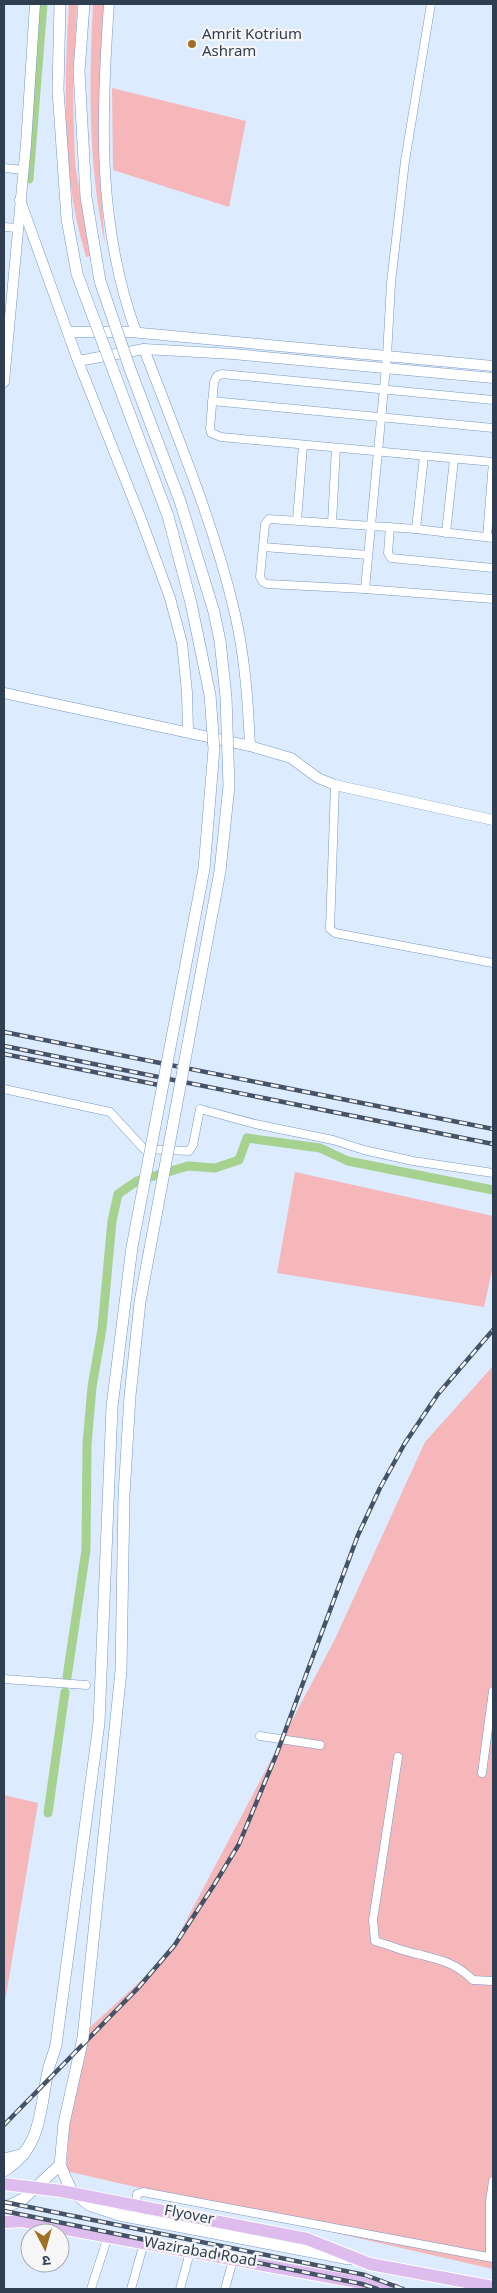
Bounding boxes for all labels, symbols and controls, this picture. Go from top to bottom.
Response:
place label: Amrit Kotrium Ashram [202,26,302,62]
marker: Amrit Kotrium Ashram [186,38,198,50]
street label: Flyover [162,2202,216,2230]
north arrow [20,2223,70,2273]
street label: Wazirabad Road [142,2234,258,2272]
text: उ [40,2250,51,2269]

